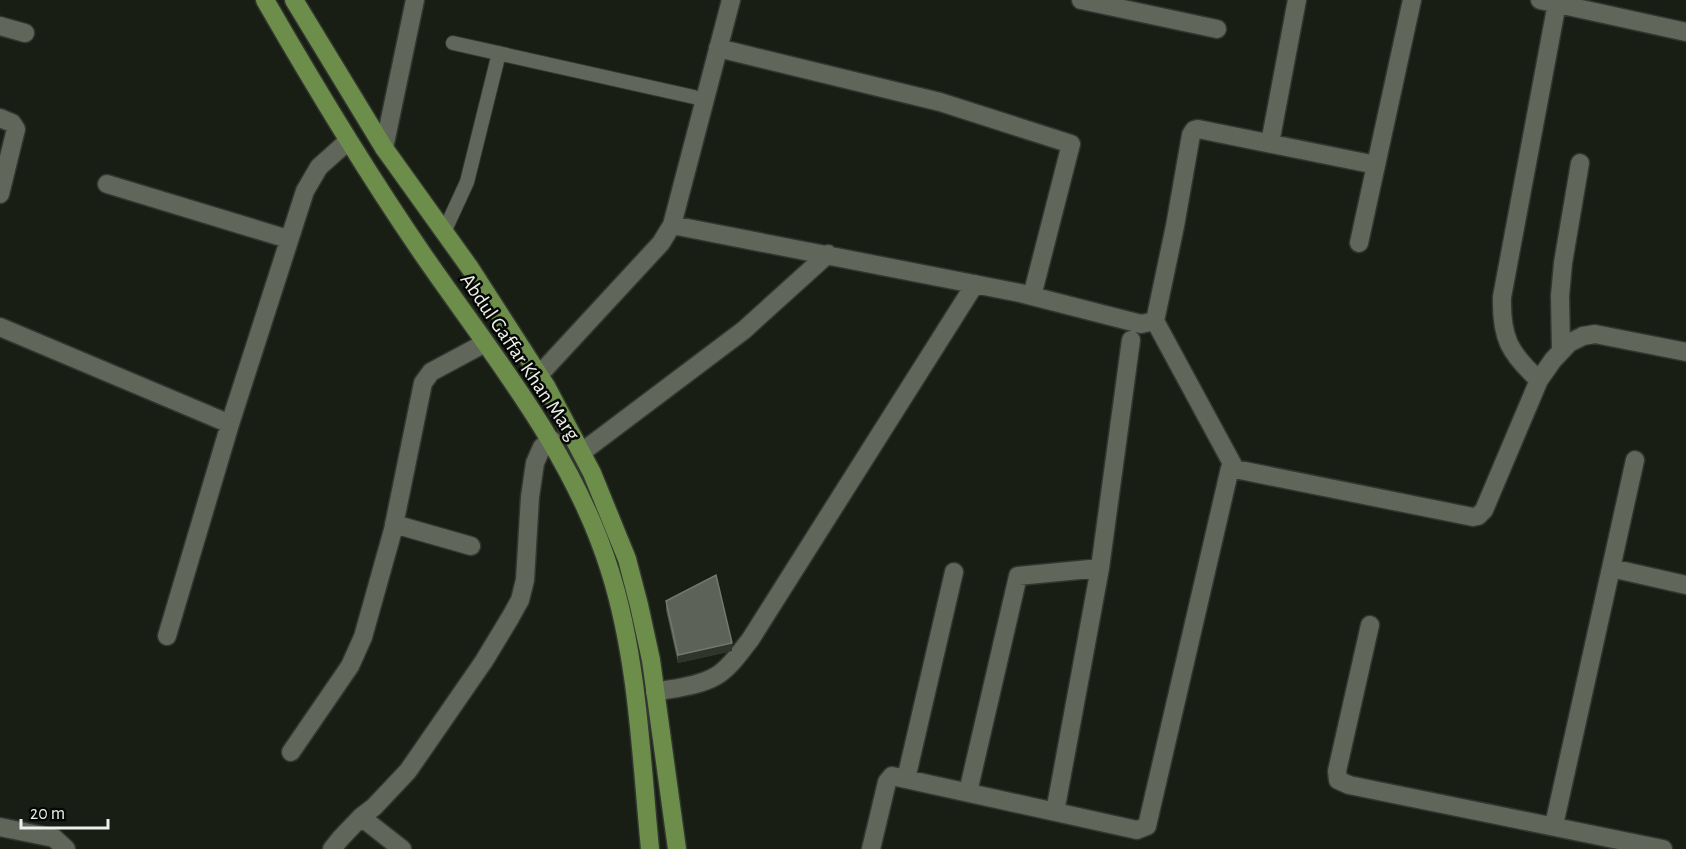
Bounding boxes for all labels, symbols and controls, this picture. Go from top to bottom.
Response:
street label: Abdul Gaffar Khan Marg [456,270,584,445]
scale bar [21,792,108,830]
text: 20 m [30,805,65,823]

